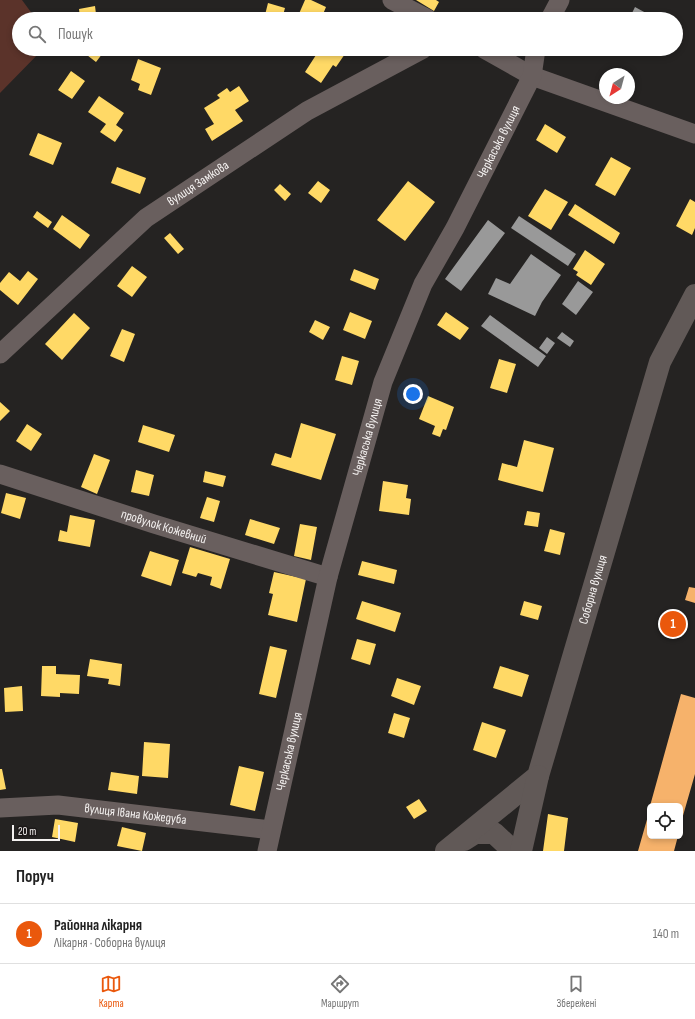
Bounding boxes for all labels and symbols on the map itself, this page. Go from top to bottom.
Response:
north arrow [599,68,635,104]
street label: Черкаська вулиця [473,103,524,181]
street label: вулиця Замкова [164,157,232,210]
your location [403,384,423,404]
street label: Черкаська вулиця [349,396,386,478]
street label: провулок Кожевний [119,506,208,548]
street label: Соборна вулиця [575,553,611,626]
pin: 1 [660,609,686,639]
street label: Черкаська вулиця [273,711,306,792]
street label: вулиця Івана Кожедуба [83,800,187,828]
scale bar [12,823,60,842]

